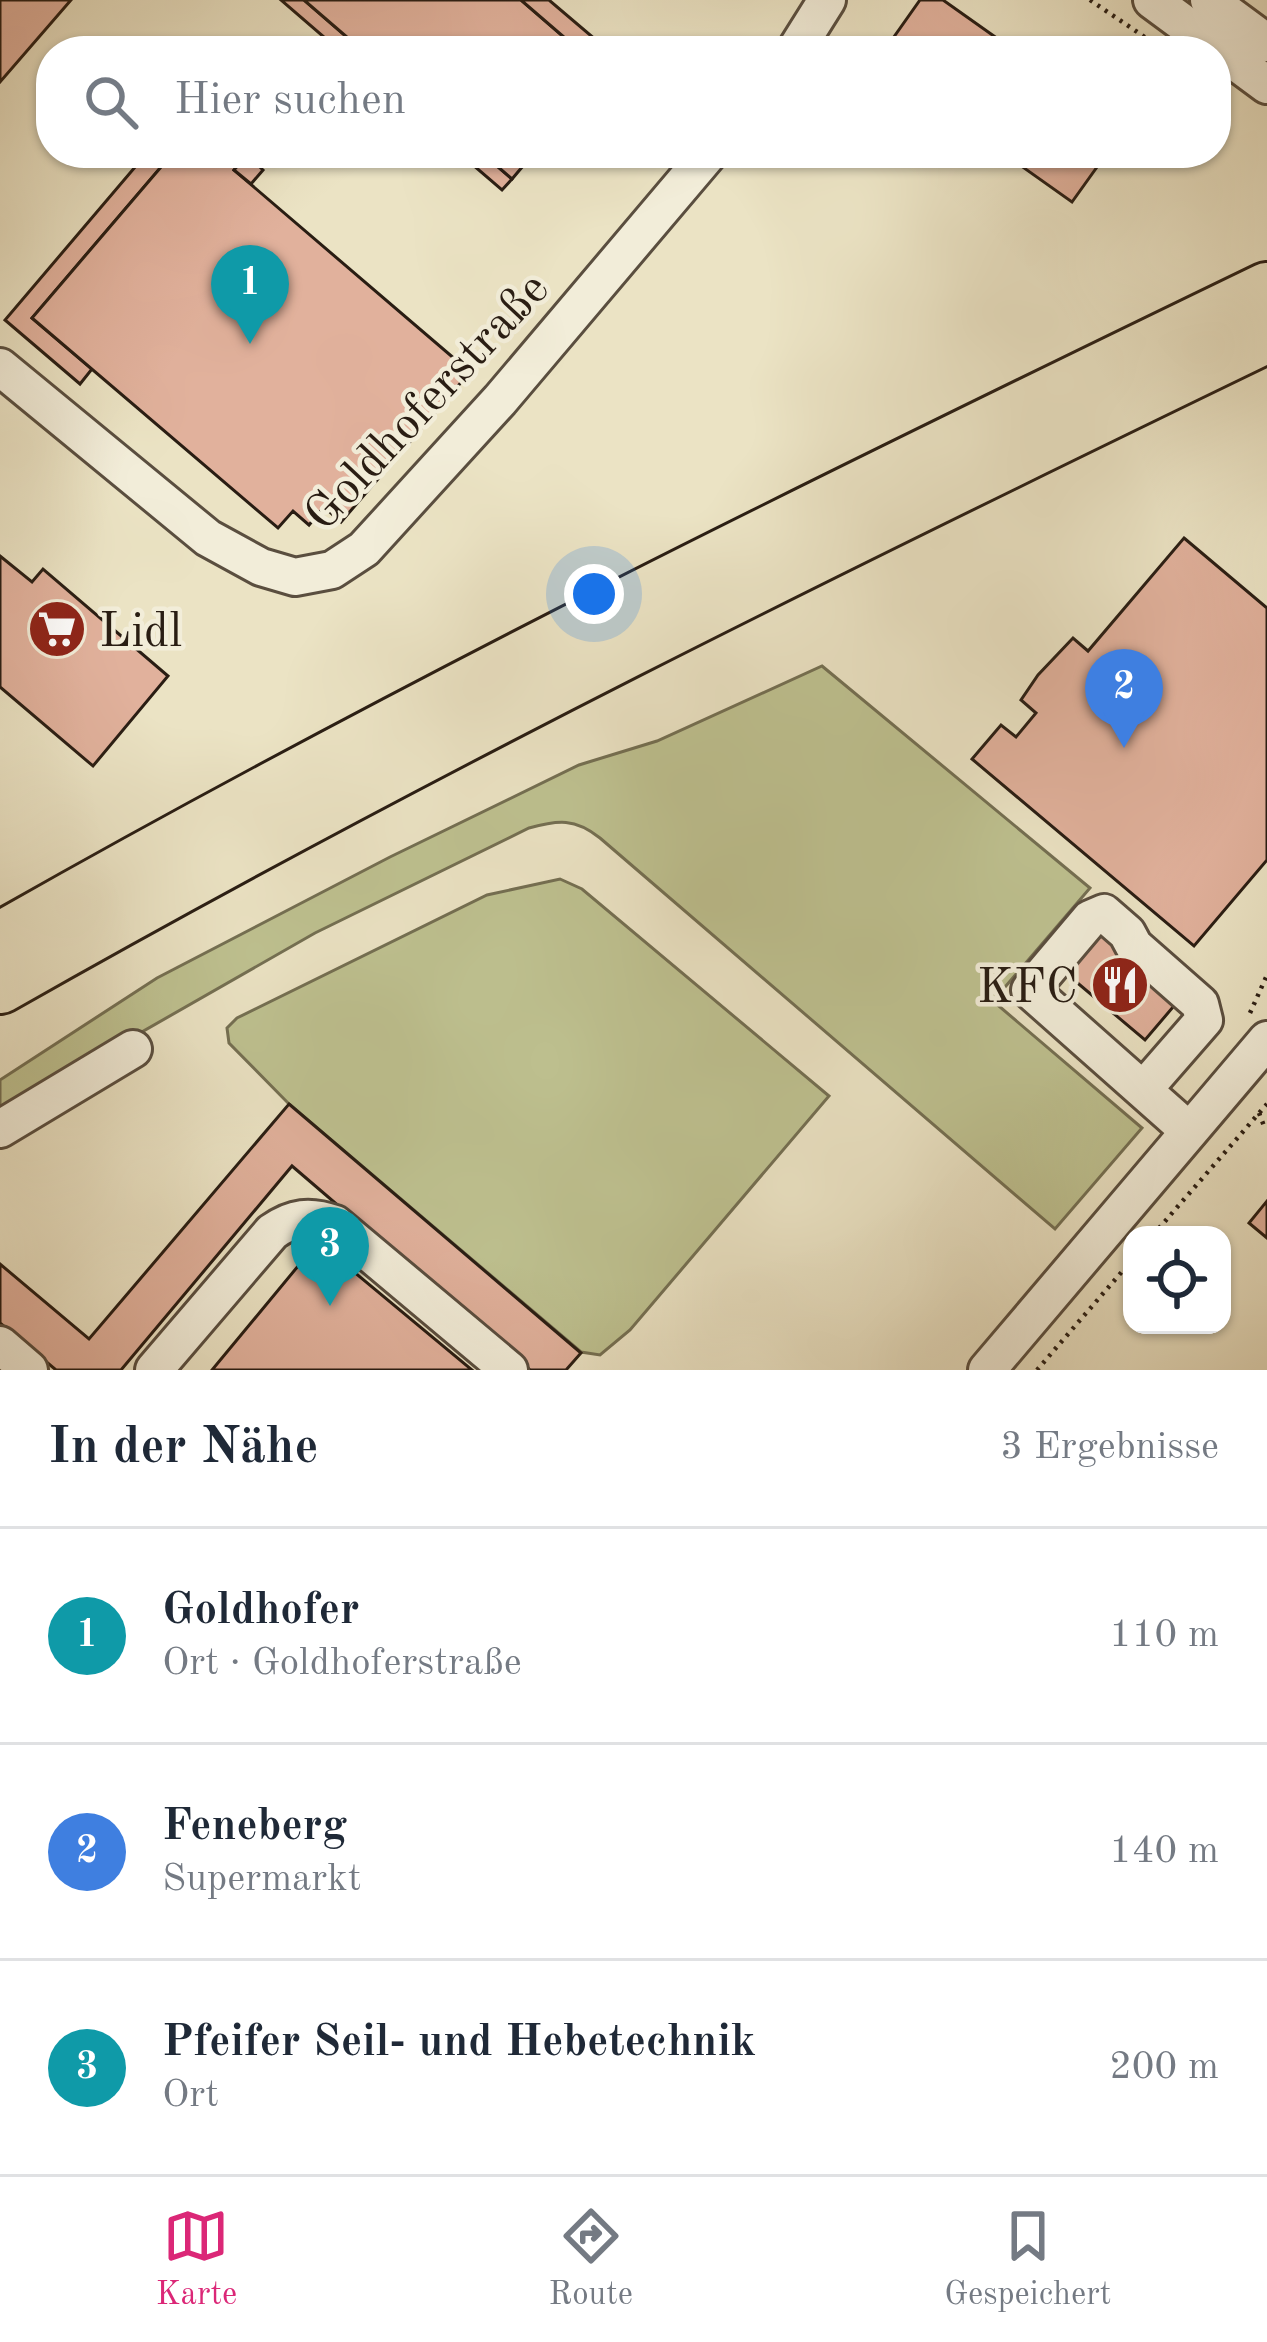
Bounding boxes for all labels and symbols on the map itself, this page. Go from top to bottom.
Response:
pin: 1 [211,245,289,344]
street label: Goldhoferstraße [297,265,559,541]
your location [564,564,624,624]
supermarket icon: Lidl [26,598,88,660]
place label: Lidl [99,609,182,657]
pin: 2 [1085,649,1163,748]
restaurant icon: KFC [1089,954,1151,1016]
place label: KFC [977,965,1078,1013]
pin: 3 [291,1207,369,1306]

